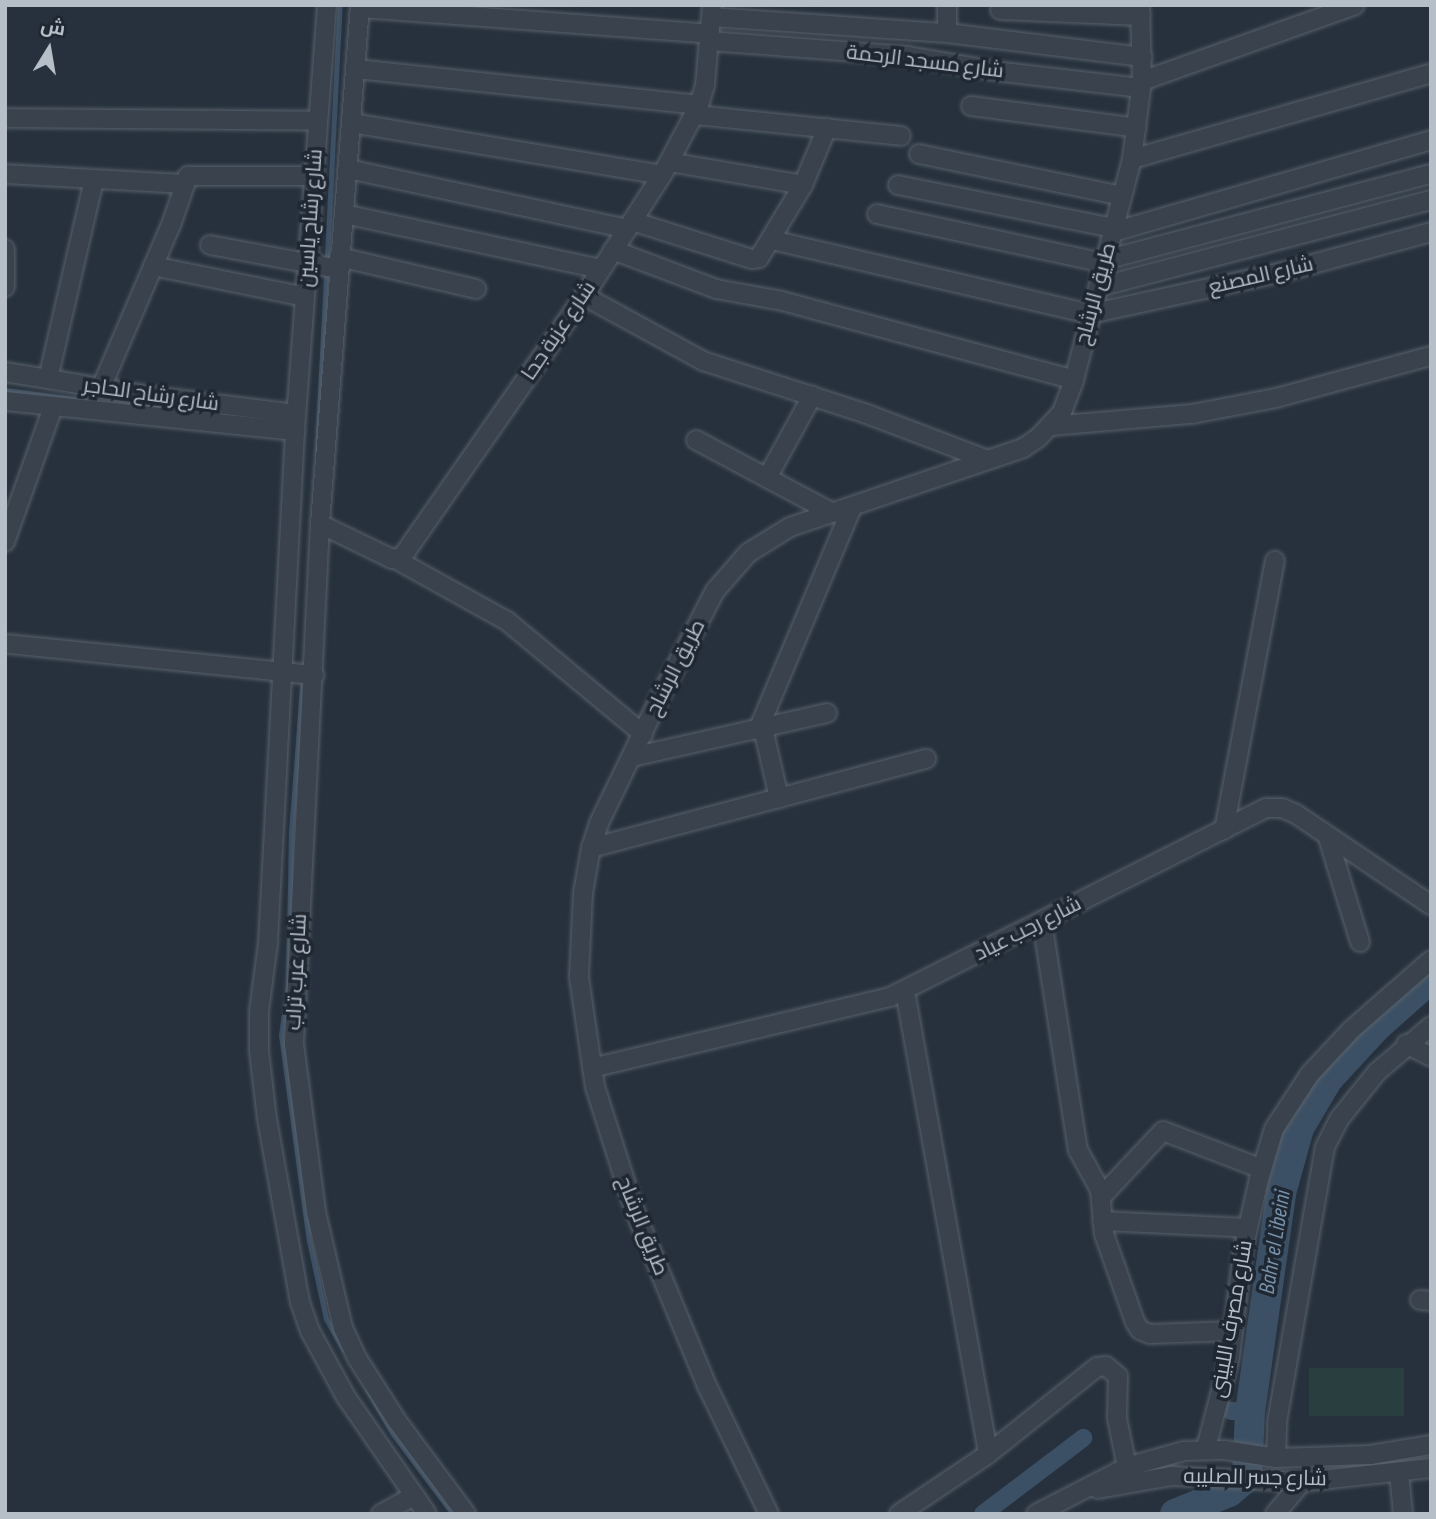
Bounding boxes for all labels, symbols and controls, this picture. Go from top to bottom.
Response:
north arrow [14,14,84,84]
text: ش [39,14,67,42]
street label: شارع مسجد الرحمة [845,40,1005,84]
street label: شارع رشاح ياسين [294,148,328,288]
street label: طريق الرشاح [1070,240,1122,348]
street label: شارع المصنع [1206,252,1316,300]
street label: شارع عزبة جحا [517,277,601,385]
street label: شارع رشاح الحاجر [81,373,221,417]
street label: طريق الرشاح [641,616,711,720]
street label: شارع رجب عياد [970,891,1086,967]
street label: شارع عرب تراب [281,913,313,1031]
street label: طريق الرشاح [611,1173,673,1279]
water label: Bahr el Libeini [1253,1188,1297,1296]
street label: شارع مصرف اللبينى [1206,1238,1258,1400]
street label: شارع جسر الصليبه [1183,1464,1327,1492]

